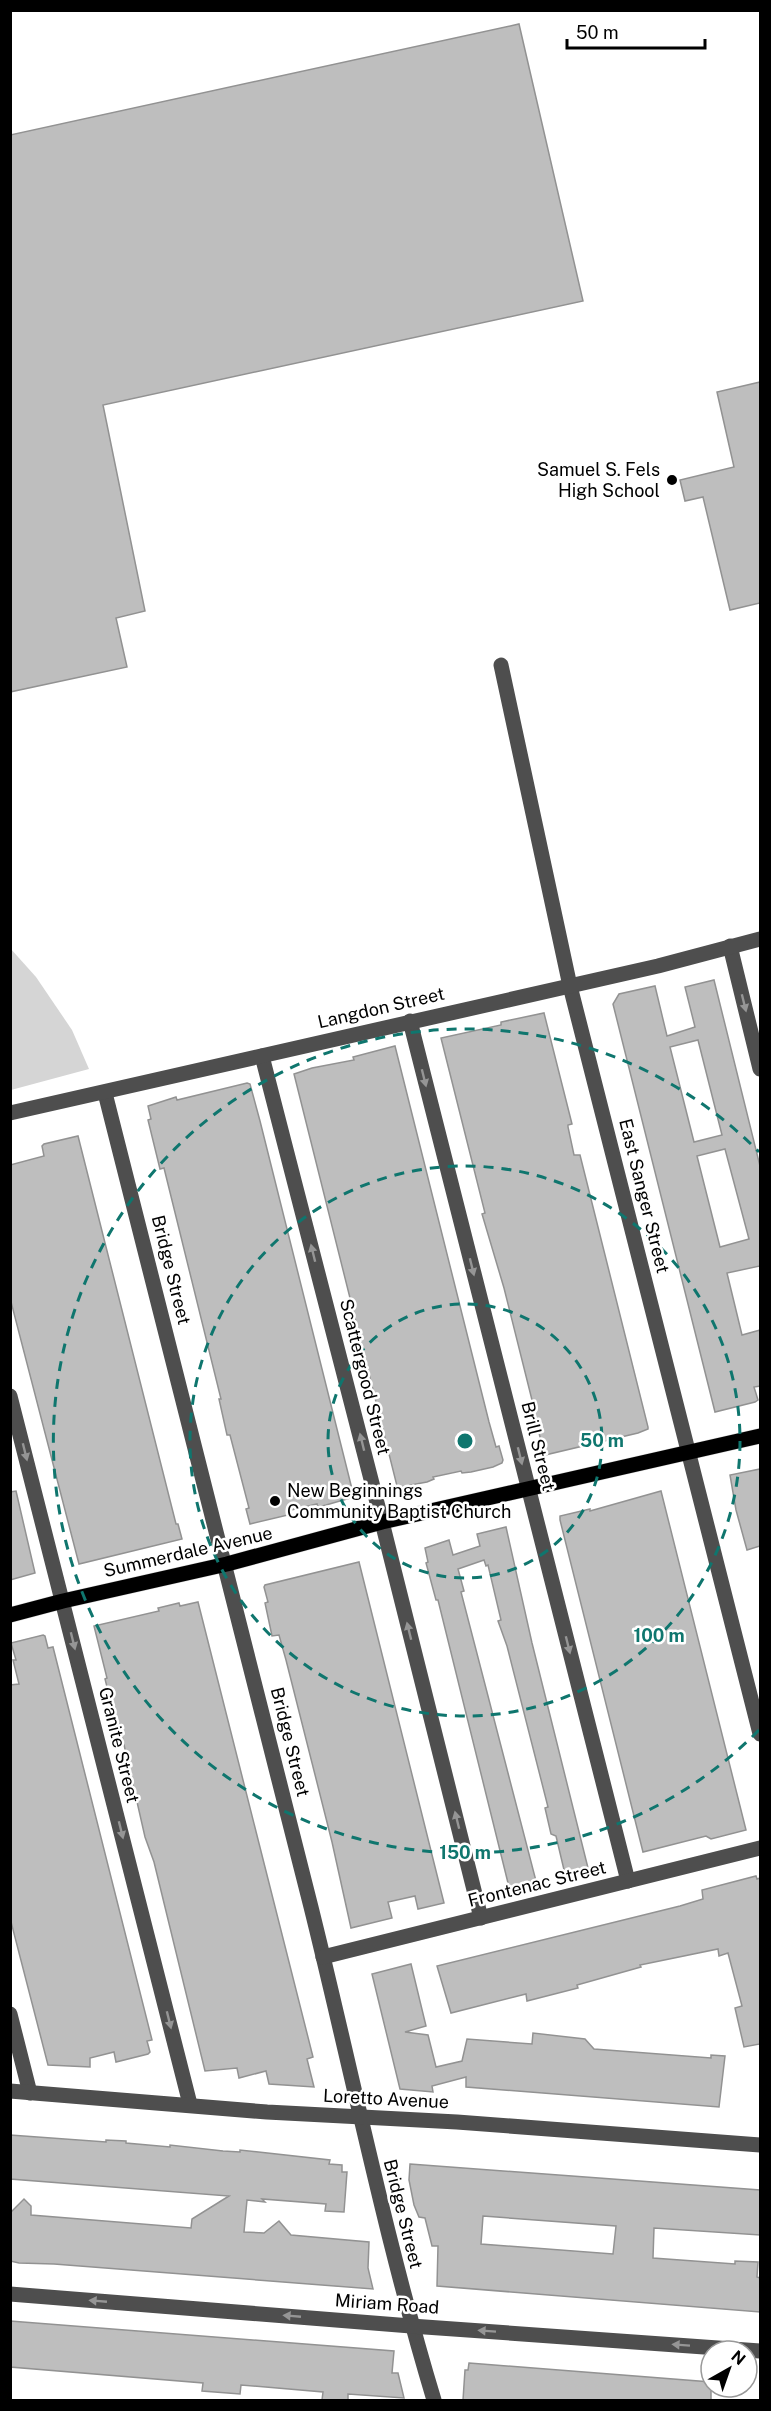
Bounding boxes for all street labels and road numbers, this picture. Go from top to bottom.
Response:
street label: Langdon Street [315,983,446,1032]
street label: East Sanger Street [615,1116,674,1275]
street label: Bridge Street [148,1213,195,1327]
street label: Scattergood Street [336,1297,395,1457]
street label: Brill Street [517,1399,560,1493]
street label: Summerdale Avenue [101,1522,274,1581]
street label: Granite Street [95,1685,144,1805]
street label: Bridge Street [267,1685,314,1799]
street label: Frontenac Street [466,1856,608,1911]
street label: Loretto Avenue [323,2085,450,2112]
street label: Bridge Street [380,2157,427,2271]
street label: Miriam Road [334,2289,440,2318]

